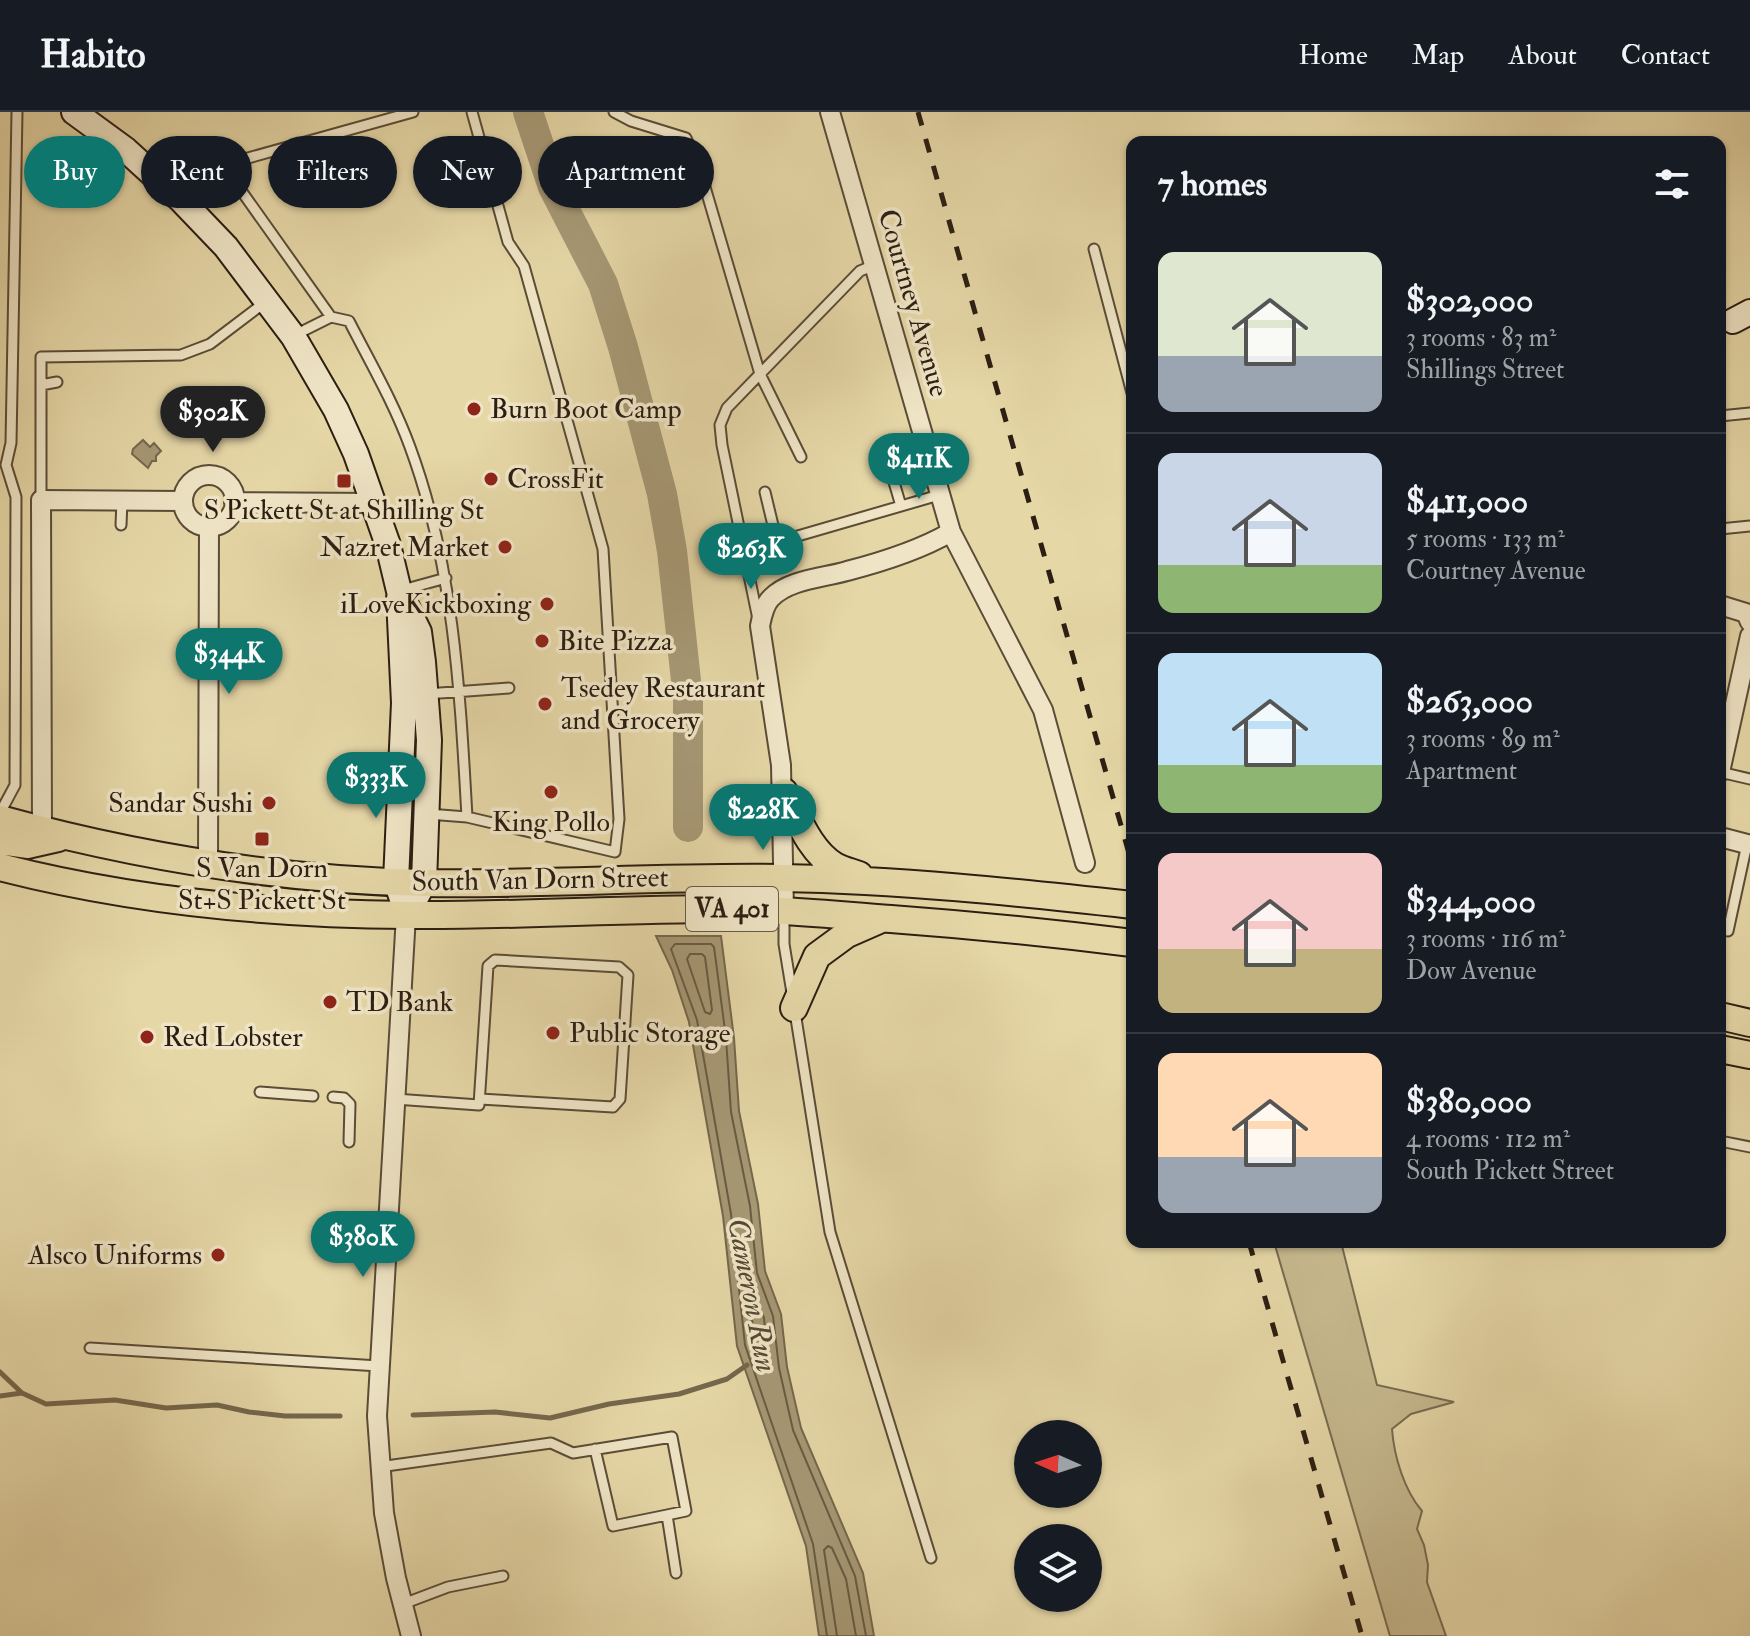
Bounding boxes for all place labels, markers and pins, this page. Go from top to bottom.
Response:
pin: $302K [157,386,269,454]
place label: Burn Boot Camp [490,392,682,427]
marker: Burn Boot Camp [465,400,483,418]
pin: $411K [863,433,975,501]
place label: CrossFit [507,462,604,497]
marker: CrossFit [482,470,500,488]
marker: S Pickett St at Shilling St [335,472,353,490]
place label: S Pickett St at Shilling St [204,493,484,528]
pin: $263K [695,523,807,591]
place label: Nazret Market [320,530,489,565]
marker: Nazret Market [496,538,514,556]
place label: iLoveKickboxing [340,587,532,622]
marker: iLoveKickboxing [538,595,556,613]
place label: Bite Pizza [558,624,673,659]
pin: $344K [173,628,285,696]
marker: Bite Pizza [533,632,551,650]
place label: Tsedey Restaurant and Grocery [561,671,765,738]
marker: Tsedey Restaurant and Grocery [536,695,554,713]
pin: $333K [320,752,432,820]
marker: King Pollo [542,783,560,801]
pin: $228K [707,784,819,852]
place label: Sandar Sushi [108,786,253,821]
marker: Sandar Sushi [260,794,278,812]
place label: King Pollo [492,805,610,840]
marker: S Van Dorn St+S Pickett St [253,830,271,848]
place label: S Van Dorn St+S Pickett St [178,851,346,918]
place label: TD Bank [346,985,454,1020]
marker: TD Bank [321,993,339,1011]
place label: Public Storage [569,1016,731,1051]
place label: Red Lobster [163,1020,303,1055]
marker: Public Storage [544,1024,562,1042]
marker: Red Lobster [138,1028,156,1046]
pin: $380K [307,1211,419,1279]
place label: Alsco Uniforms [27,1238,202,1273]
marker: Alsco Uniforms [209,1246,227,1264]

